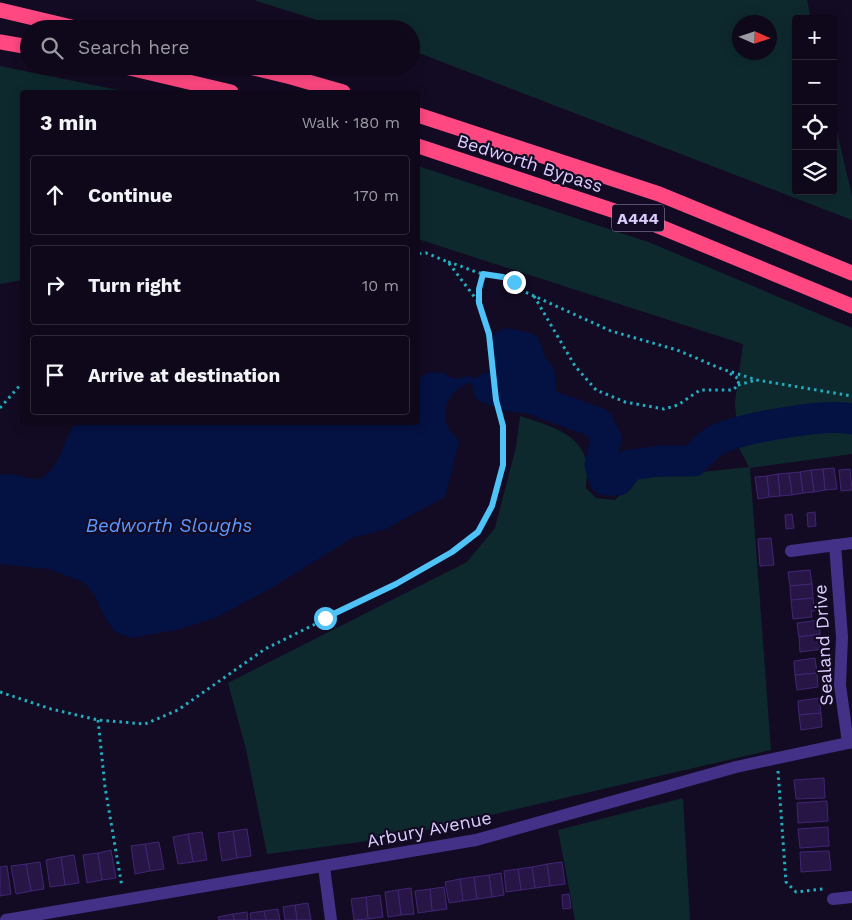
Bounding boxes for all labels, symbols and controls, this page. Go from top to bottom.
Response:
north arrow [732,15,777,60]
map controls [792,15,837,195]
button: + [792,15,837,60]
search box [20,20,420,75]
icon: search [38,34,66,62]
text: Search here [78,36,189,59]
button: − [792,60,837,105]
button: locate [792,105,837,150]
text: 3 min [40,110,97,135]
text: Walk · 180 m [302,113,400,132]
street label: Bedworth Bypass [454,130,606,196]
button: layers [792,150,837,195]
icon: ahead [41,181,69,209]
text: Continue [88,184,172,207]
text: 170 m [353,186,399,205]
road number: A444 [612,204,664,232]
icon: right [41,271,69,299]
route end [503,271,526,294]
text: Turn right [88,274,181,297]
text: 10 m [362,276,399,295]
icon: arrive [41,361,69,389]
text: Arrive at destination [88,364,280,387]
water label: Bedworth Sloughs [86,514,252,537]
street label: Sealand Drive [809,584,837,706]
route start [314,607,337,630]
street label: Arbury Avenue [365,807,493,851]

